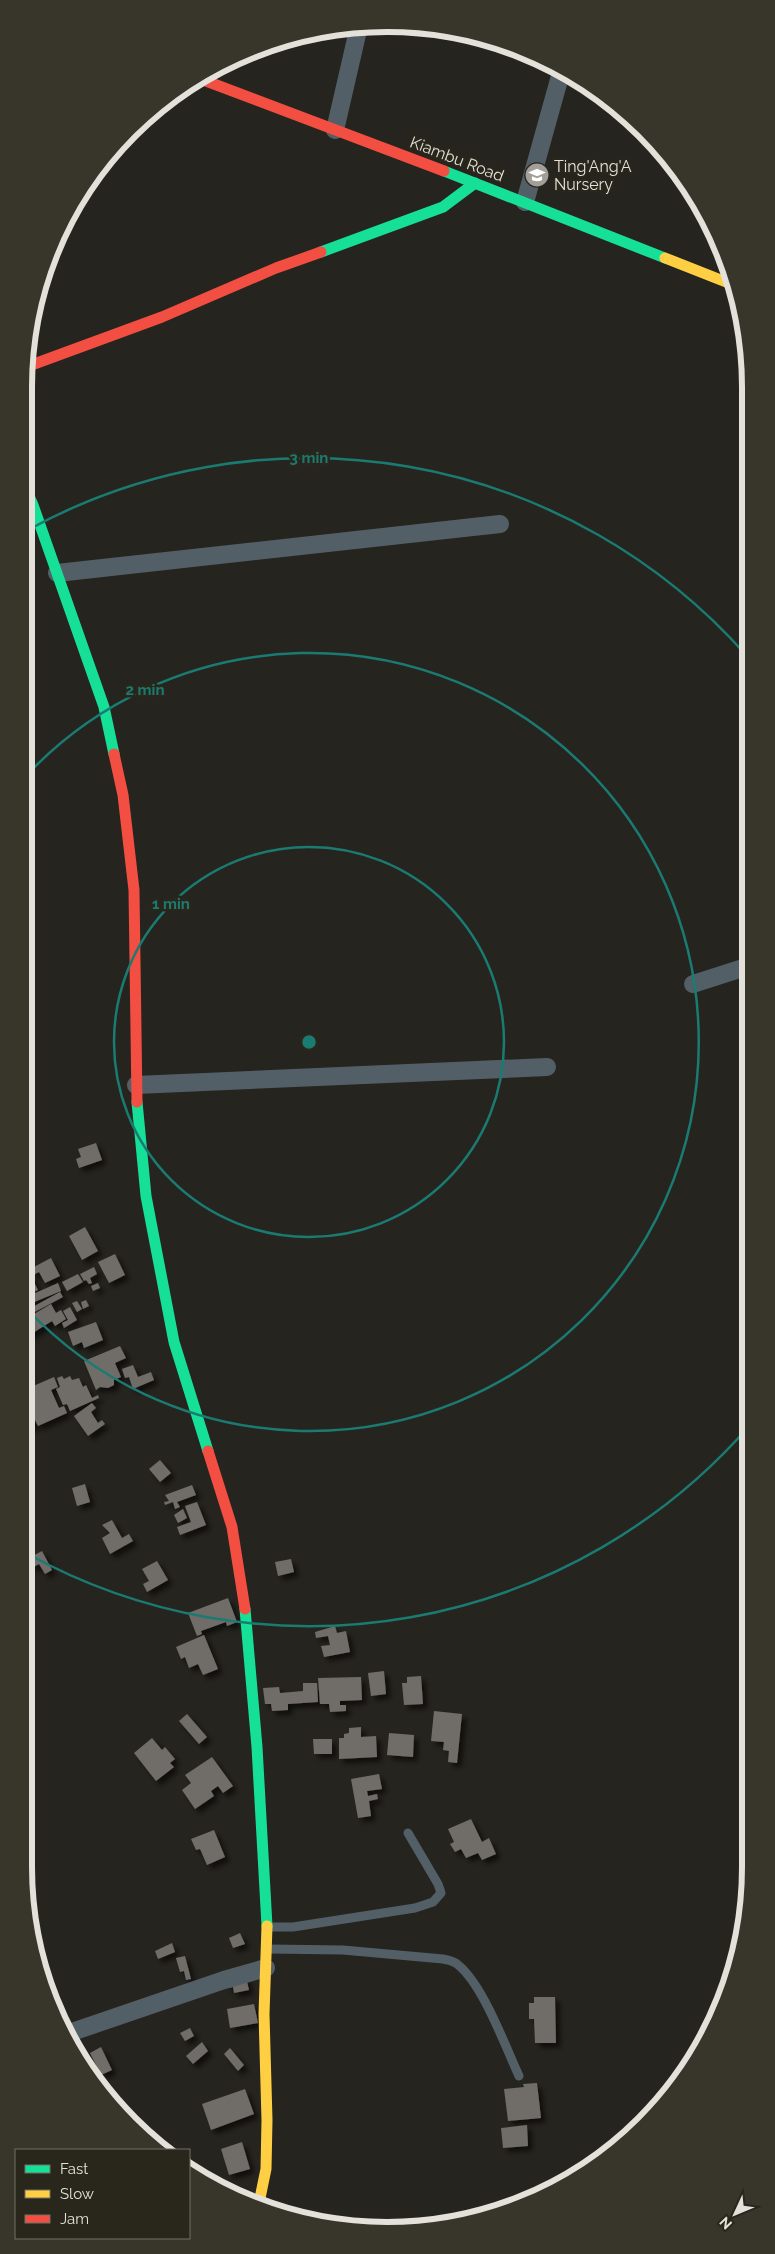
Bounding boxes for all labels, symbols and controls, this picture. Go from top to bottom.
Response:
street label: Kiambu Road [407,132,507,186]
place label: Ting'Ang'A Nursery [554,157,632,194]
school or university icon: Ting'Ang'A Nursery [524,162,550,188]
text: 3 min [290,449,328,467]
text: 2 min [126,681,164,699]
text: 1 min [152,895,190,913]
centre of rings [300,1033,318,1051]
legend [15,2149,190,2239]
text: Fast [60,2160,88,2178]
text: Slow [60,2185,94,2203]
north arrow [710,2189,760,2239]
text: Jam [60,2210,89,2228]
text: N [716,2214,735,2232]

